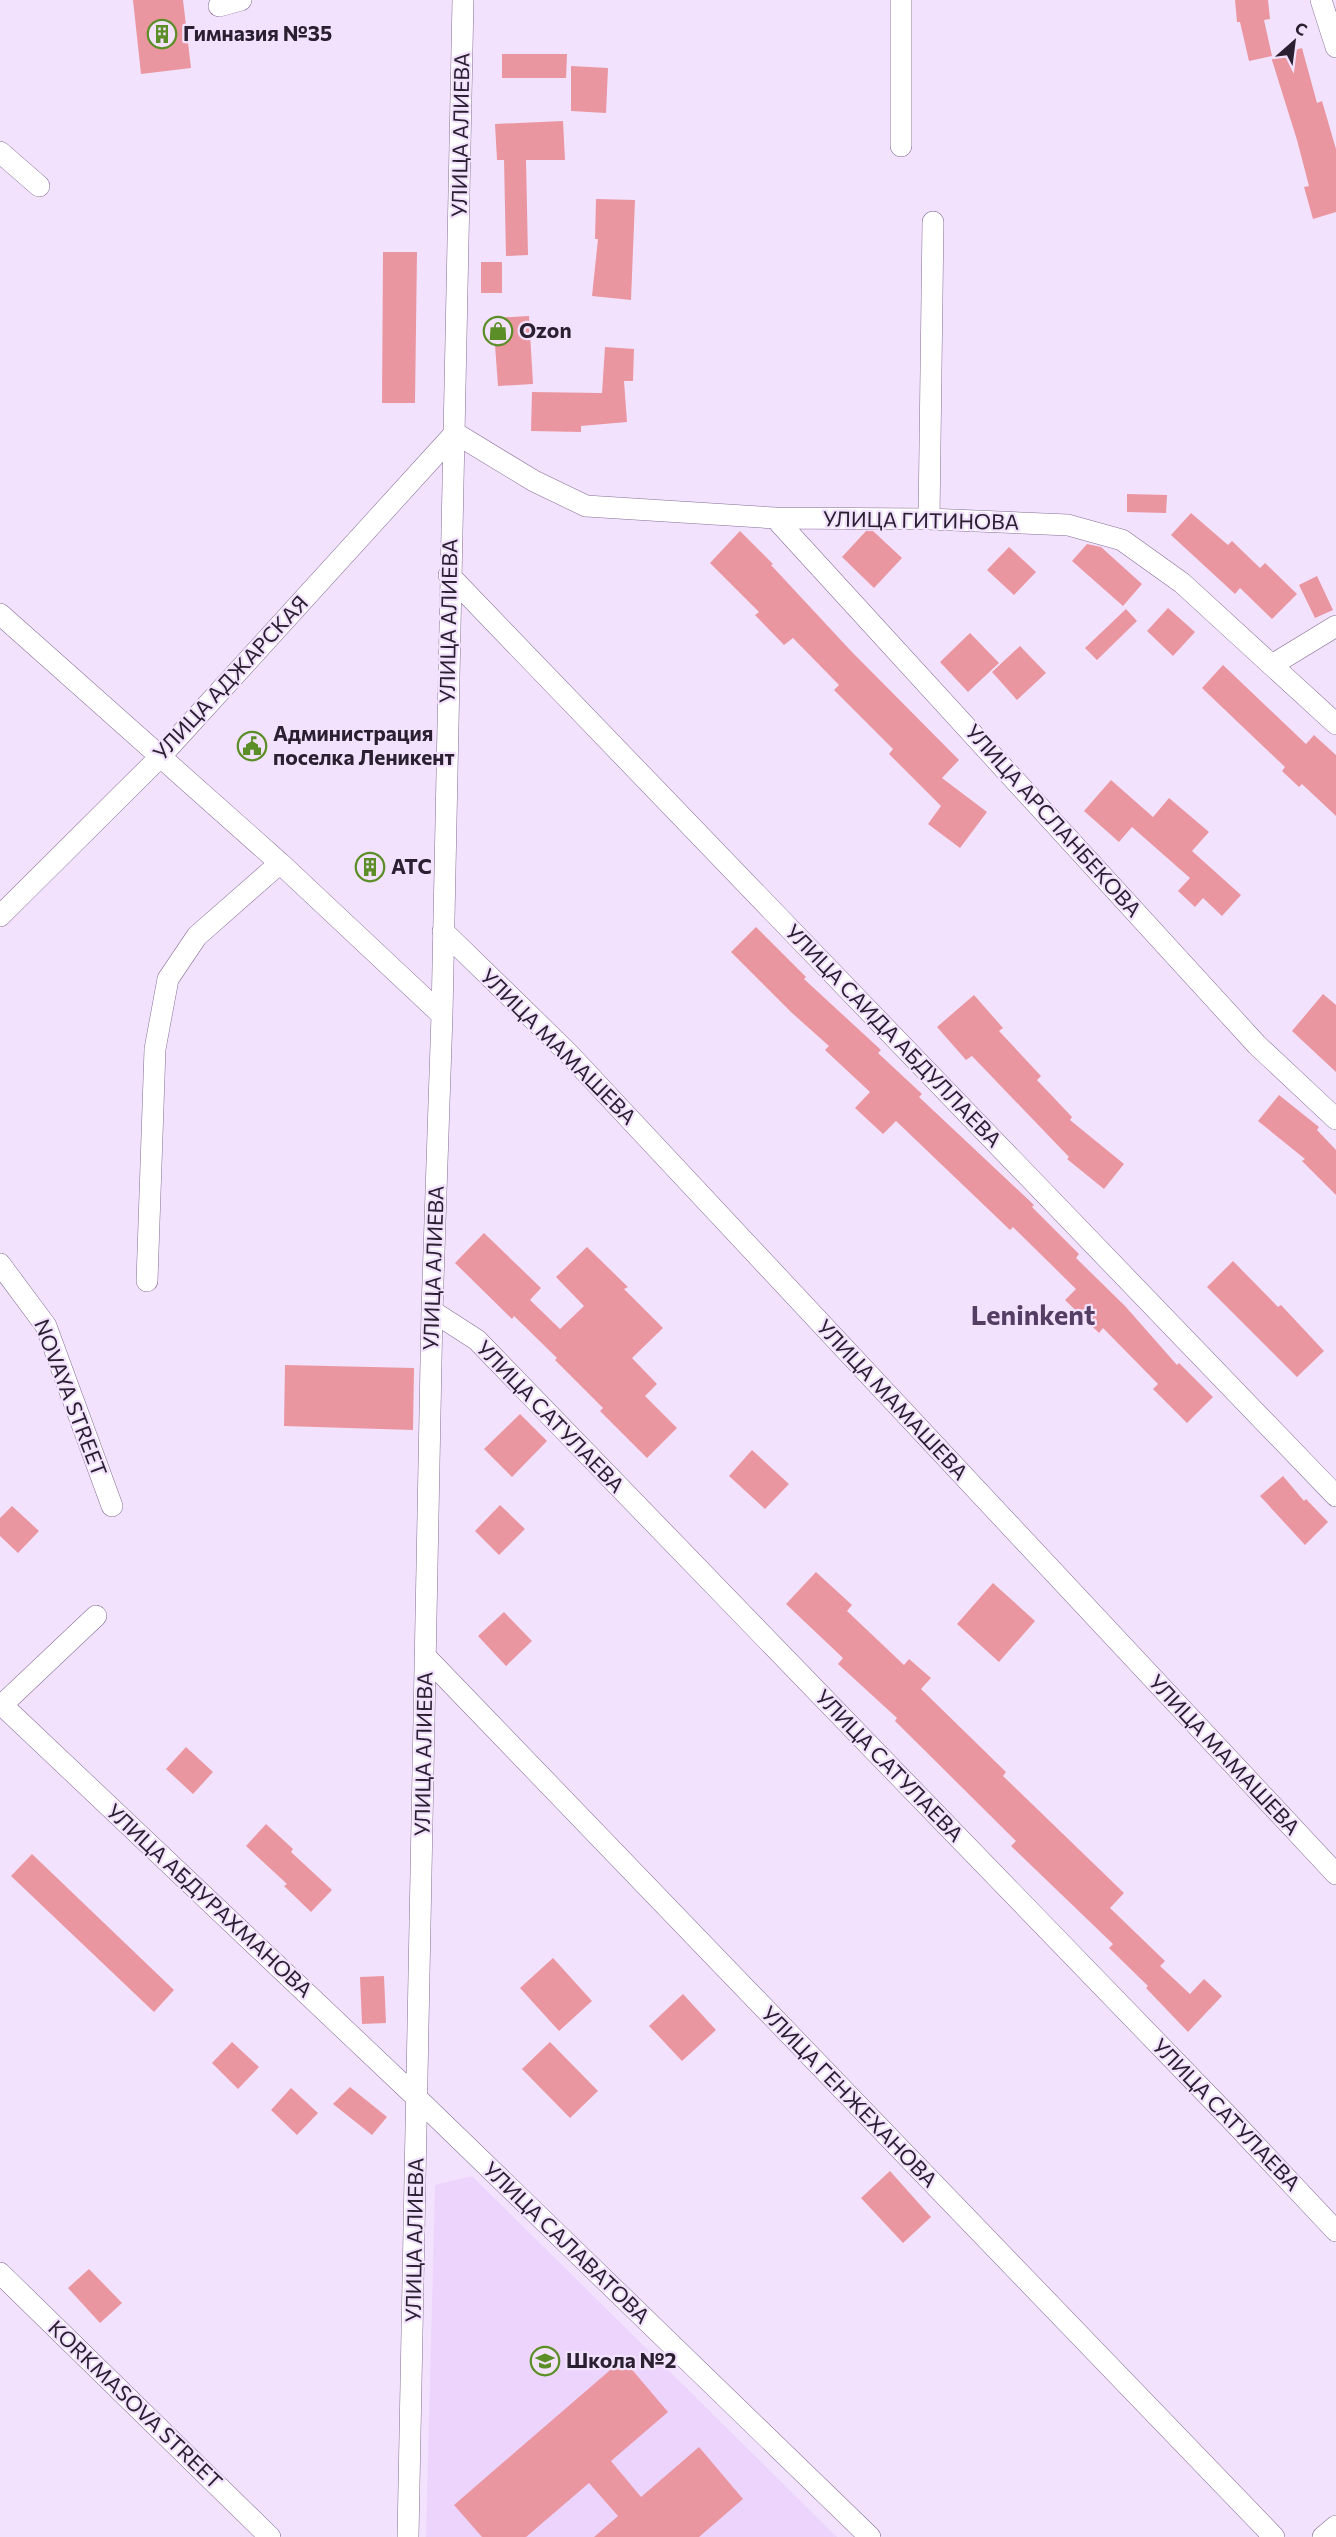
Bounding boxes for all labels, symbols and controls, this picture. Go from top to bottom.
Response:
north arrow [1264,12,1324,72]
text: С [1292,17,1311,39]
building icon: Гимназия №35 [146,18,178,50]
place label: Гимназия №35 [183,20,332,45]
street label: УЛИЦА АЛИЕВА [446,52,473,218]
shop icon: Ozon [482,315,514,347]
place label: Ozon [519,317,572,342]
street label: УЛИЦА ГИТИНОВА [823,505,1019,534]
street label: УЛИЦА АЛИЕВА [434,538,461,704]
street label: УЛИЦА АДЖАРСКАЯ [147,590,313,764]
street label: УЛИЦА АРСЛАНБЕКОВА [961,718,1147,921]
place label: Администрация поселка Леникент [273,720,455,769]
public building icon: Администрация поселка Леникент [236,730,268,762]
building icon: АТС [354,851,386,883]
place label: АТС [391,853,432,878]
street label: УЛИЦА САИДА АБДУЛЛАЕВА [781,918,1007,1152]
street label: УЛИЦА МАМАШЕВА [476,963,642,1129]
street label: УЛИЦА АЛИЕВА [417,1185,448,1351]
district label: Leninkent [971,1298,1095,1331]
street label: УЛИЦА МАМАШЕВА [812,1314,974,1484]
street label: NOVAYA STREET [30,1315,113,1480]
street label: УЛИЦА САТУЛАЕВА [472,1335,630,1497]
street label: УЛИЦА МАМАШЕВА [1144,1669,1306,1839]
street label: УЛИЦА АЛИЕВА [409,1671,436,1837]
street label: УЛИЦА САТУЛАЕВА [811,1684,969,1846]
street label: УЛИЦА АБДУРАХМАНОВА [102,1798,318,2002]
street label: УЛИЦА ГЕНЖЕХАНОВА [757,2000,943,2192]
street label: УЛИЦА САТУЛАЕВА [1148,2033,1306,2195]
street label: УЛИЦА САЛАВАТОВА [479,2156,655,2328]
street label: УЛИЦА АЛИЕВА [400,2157,427,2323]
street label: KORKMASOVA STREET [44,2314,228,2493]
school or university icon: Школа №2 [529,2345,561,2377]
place label: Школа №2 [566,2347,676,2372]

